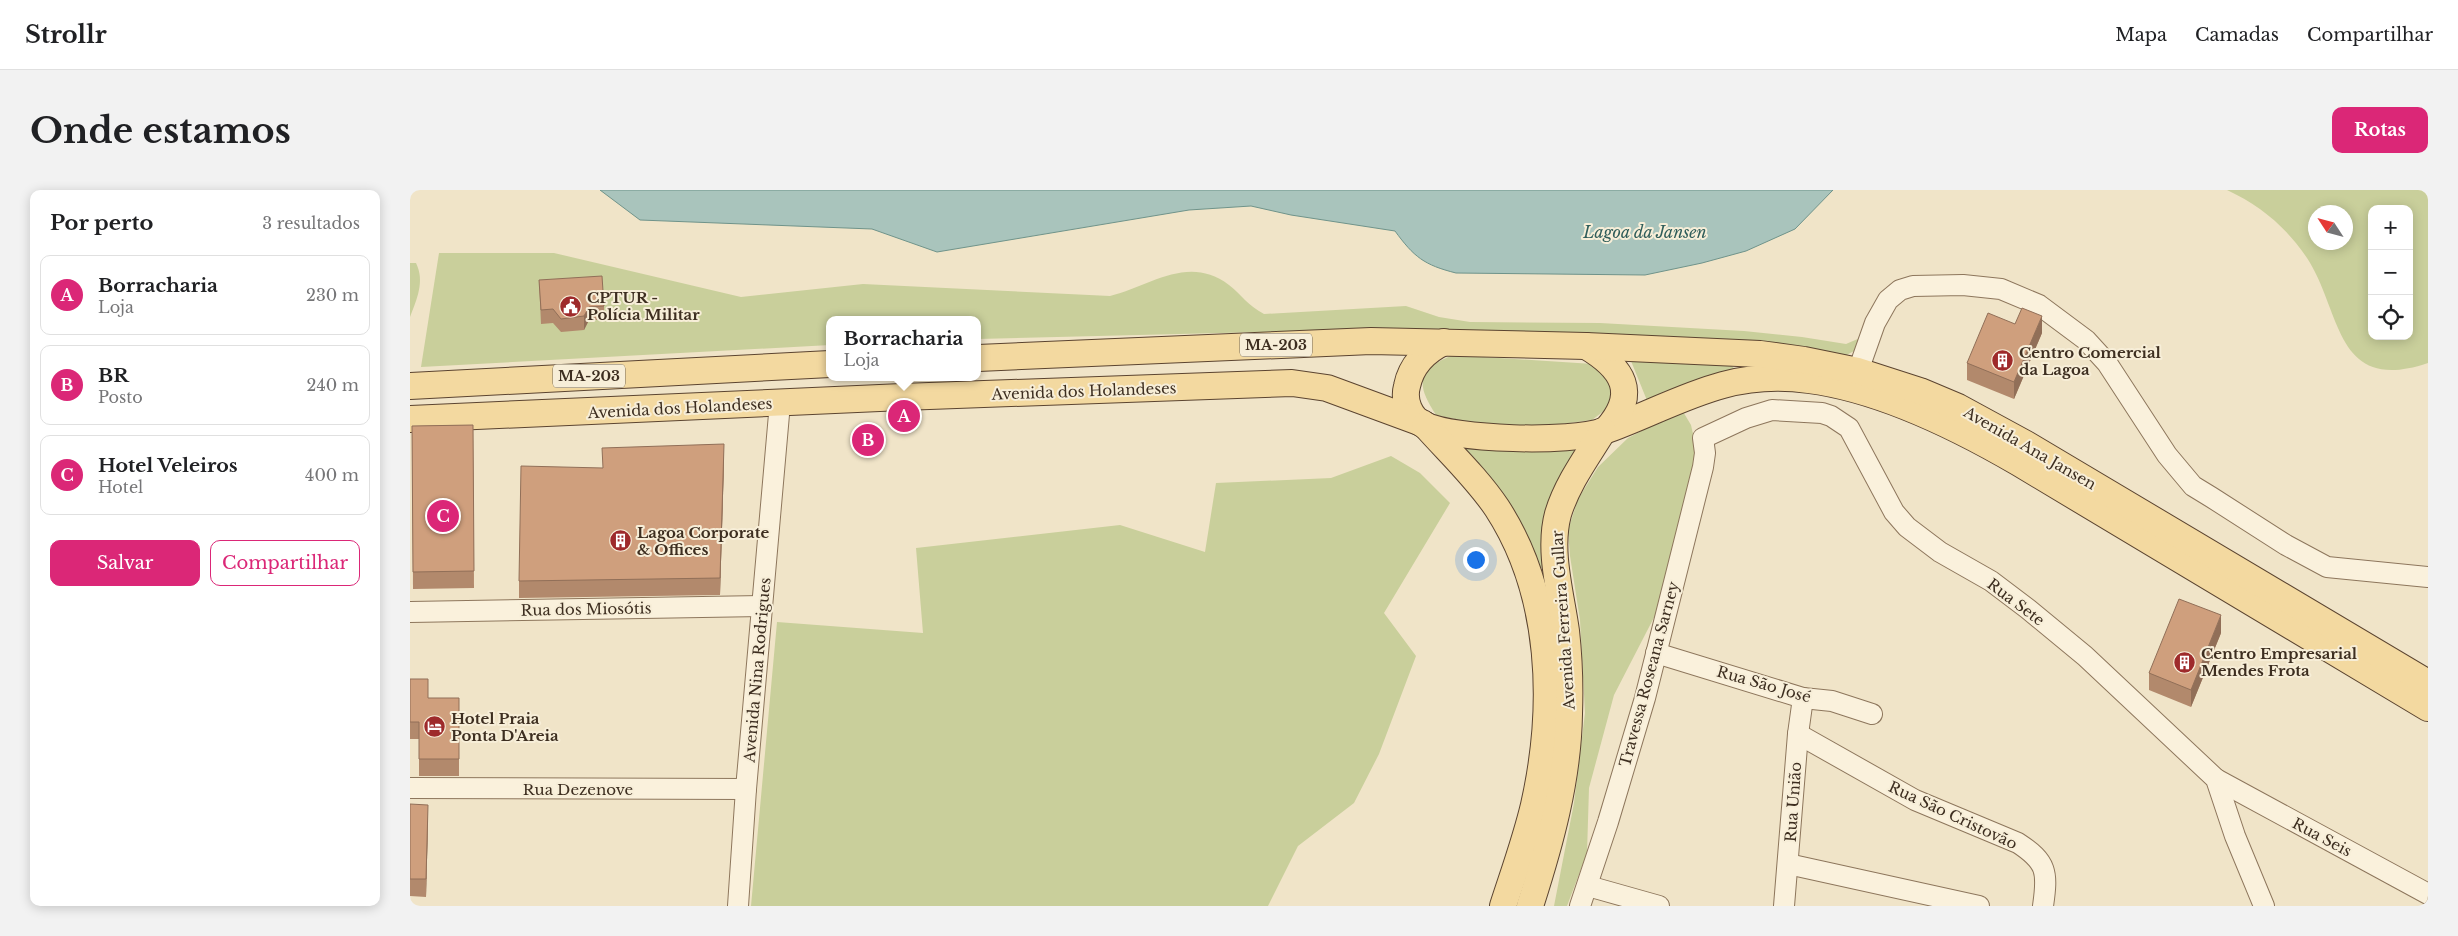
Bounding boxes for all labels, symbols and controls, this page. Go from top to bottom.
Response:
text: Strollr [25,20,107,49]
text: Mapa [2115,24,2167,46]
text: Camadas [2195,24,2279,46]
text: Compartilhar [2307,24,2433,46]
button: Rotas [2332,107,2428,153]
text: Onde estamos [30,109,291,152]
north arrow [2308,205,2353,250]
map controls [2368,205,2413,340]
button: + [2368,205,2413,250]
text: Por perto [50,210,153,236]
text: 3 resultados [262,213,360,233]
water label: Lagoa da Jansen [1582,222,1707,242]
button: − [2368,250,2413,295]
text: Borracharia [98,274,218,297]
text: A [61,285,73,305]
text: 230 m [306,285,359,305]
place label: CPTUR - Polícia Militar [587,288,700,324]
public building icon: CPTUR - Polícia Militar [559,294,583,318]
button: locate [2368,295,2413,340]
text: Loja [98,297,134,317]
popup [826,316,981,381]
text: Borracharia [844,327,963,350]
road number: MA-203 [1240,334,1312,356]
place label: Centro Comercial da Lagoa [2019,343,2162,379]
building icon: Centro Comercial da Lagoa [1991,349,2015,373]
text: Loja [844,350,879,370]
text: BR [98,364,129,387]
road number: MA-203 [553,365,625,388]
text: B [61,375,73,395]
text: 240 m [307,375,359,395]
street label: Avenida dos Holandeses [990,378,1177,404]
text: Posto [98,387,143,407]
street label: Avenida dos Holandeses [586,394,773,422]
pin: A [888,397,920,435]
street label: Avenida Ana Jansen [1960,402,2100,494]
pin: B [852,421,884,459]
text: Hotel Veleiros [98,454,238,477]
text: C [60,465,74,485]
text: 400 m [305,465,359,485]
text: Hotel [98,477,143,497]
pin: C [427,497,459,535]
place label: Lagoa Corporate & Offices [637,523,769,559]
building icon: Lagoa Corporate & Offices [609,529,633,553]
street label: Avenida Ferreira Gullar [1547,529,1579,711]
button: Salvar [50,540,200,586]
button: Compartilhar [210,540,360,586]
your location [1463,547,1489,573]
street label: Rua Sete [1984,574,2048,630]
street label: Avenida Nina Rodrigues [739,576,775,764]
street label: Travessa Roseana Sarney [1615,579,1683,769]
street label: Rua dos Miosótis [520,598,652,620]
place label: Centro Empresarial Mendes Frota [2201,644,2358,680]
building icon: Centro Empresarial Mendes Frota [2173,650,2197,674]
street label: Rua São José [1715,661,1813,707]
place label: Hotel Praia Ponta D'Areia [451,709,559,745]
hotel icon: Hotel Praia Ponta D'Areia [423,715,447,739]
street label: Rua União [1781,761,1805,843]
street label: Rua São Cristovão [1886,777,2021,853]
street label: Rua Dezenove [523,780,633,799]
street label: Rua Seis [2289,813,2355,861]

